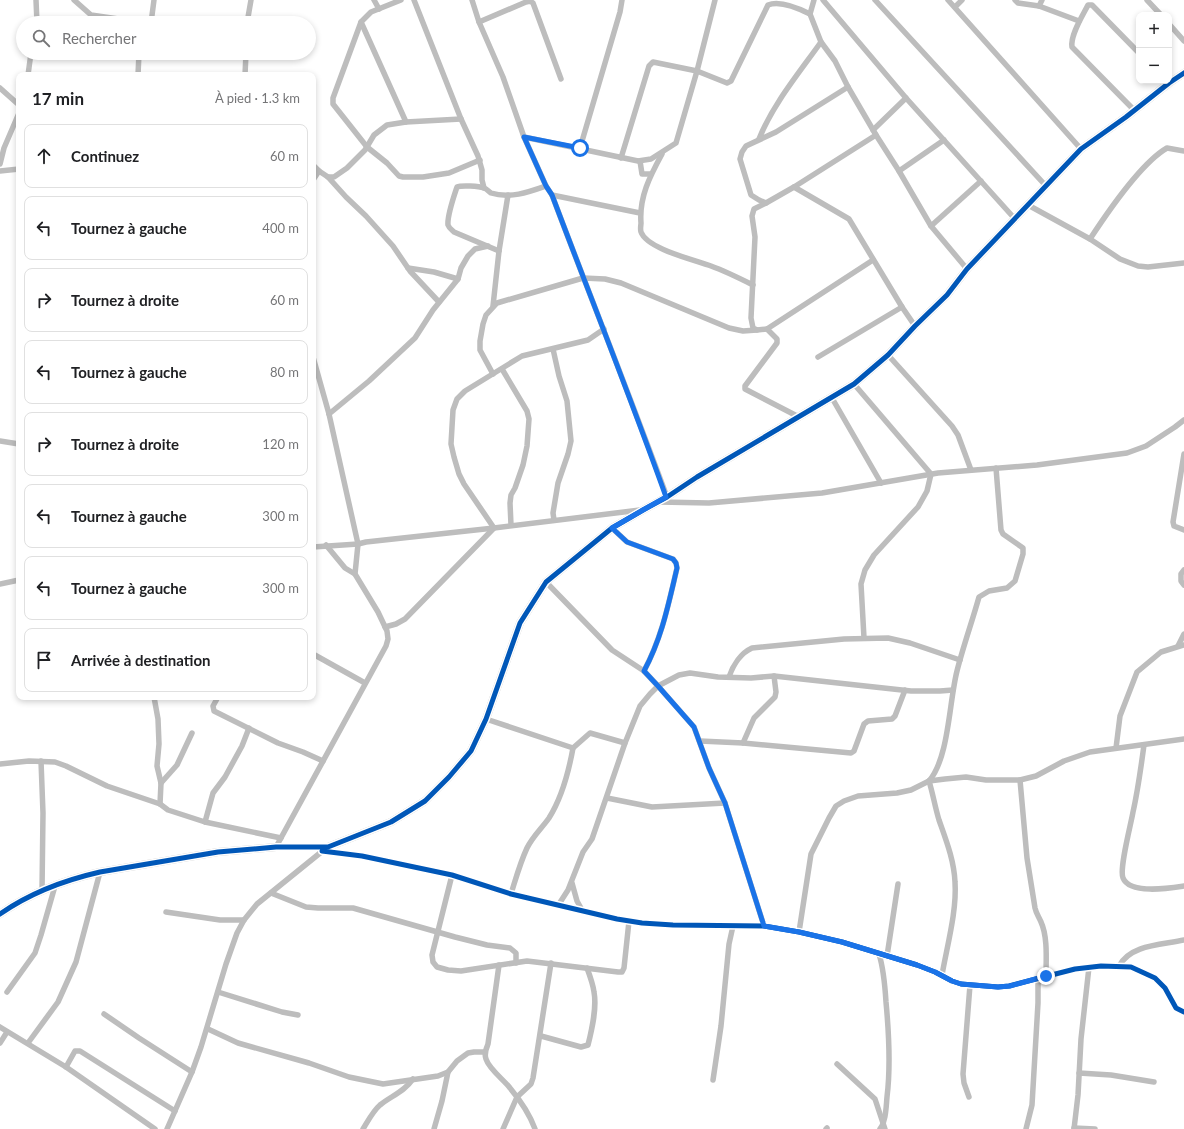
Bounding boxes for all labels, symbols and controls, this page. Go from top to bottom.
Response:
map controls [1136,12,1172,84]
button: + [1136,12,1172,48]
search box [16,16,316,60]
icon: search [30,27,52,49]
text: Rechercher [62,29,136,47]
button: − [1136,48,1172,84]
text: 17 min [32,88,84,109]
text: À pied · 1.3 km [215,90,300,106]
route start [571,139,589,157]
icon: ahead [33,145,55,167]
text: Continuez [71,147,139,165]
text: 60 m [270,148,299,164]
icon: left [33,217,55,239]
text: Tournez à gauche [71,219,187,237]
text: 400 m [262,220,299,236]
icon: right [33,289,55,311]
text: Tournez à droite [71,291,179,309]
text: 60 m [270,292,299,308]
icon: left [33,361,55,383]
text: Tournez à gauche [71,363,187,381]
text: 80 m [270,364,299,380]
icon: right [33,433,55,455]
text: Tournez à droite [71,435,179,453]
text: 120 m [262,436,299,452]
icon: left [33,505,55,527]
text: Tournez à gauche [71,507,187,525]
text: 300 m [262,508,299,524]
icon: left [33,577,55,599]
text: Tournez à gauche [71,579,187,597]
text: 300 m [262,580,299,596]
icon: arrive [33,649,55,671]
text: Arrivée à destination [71,651,210,669]
route end [1037,967,1055,985]

